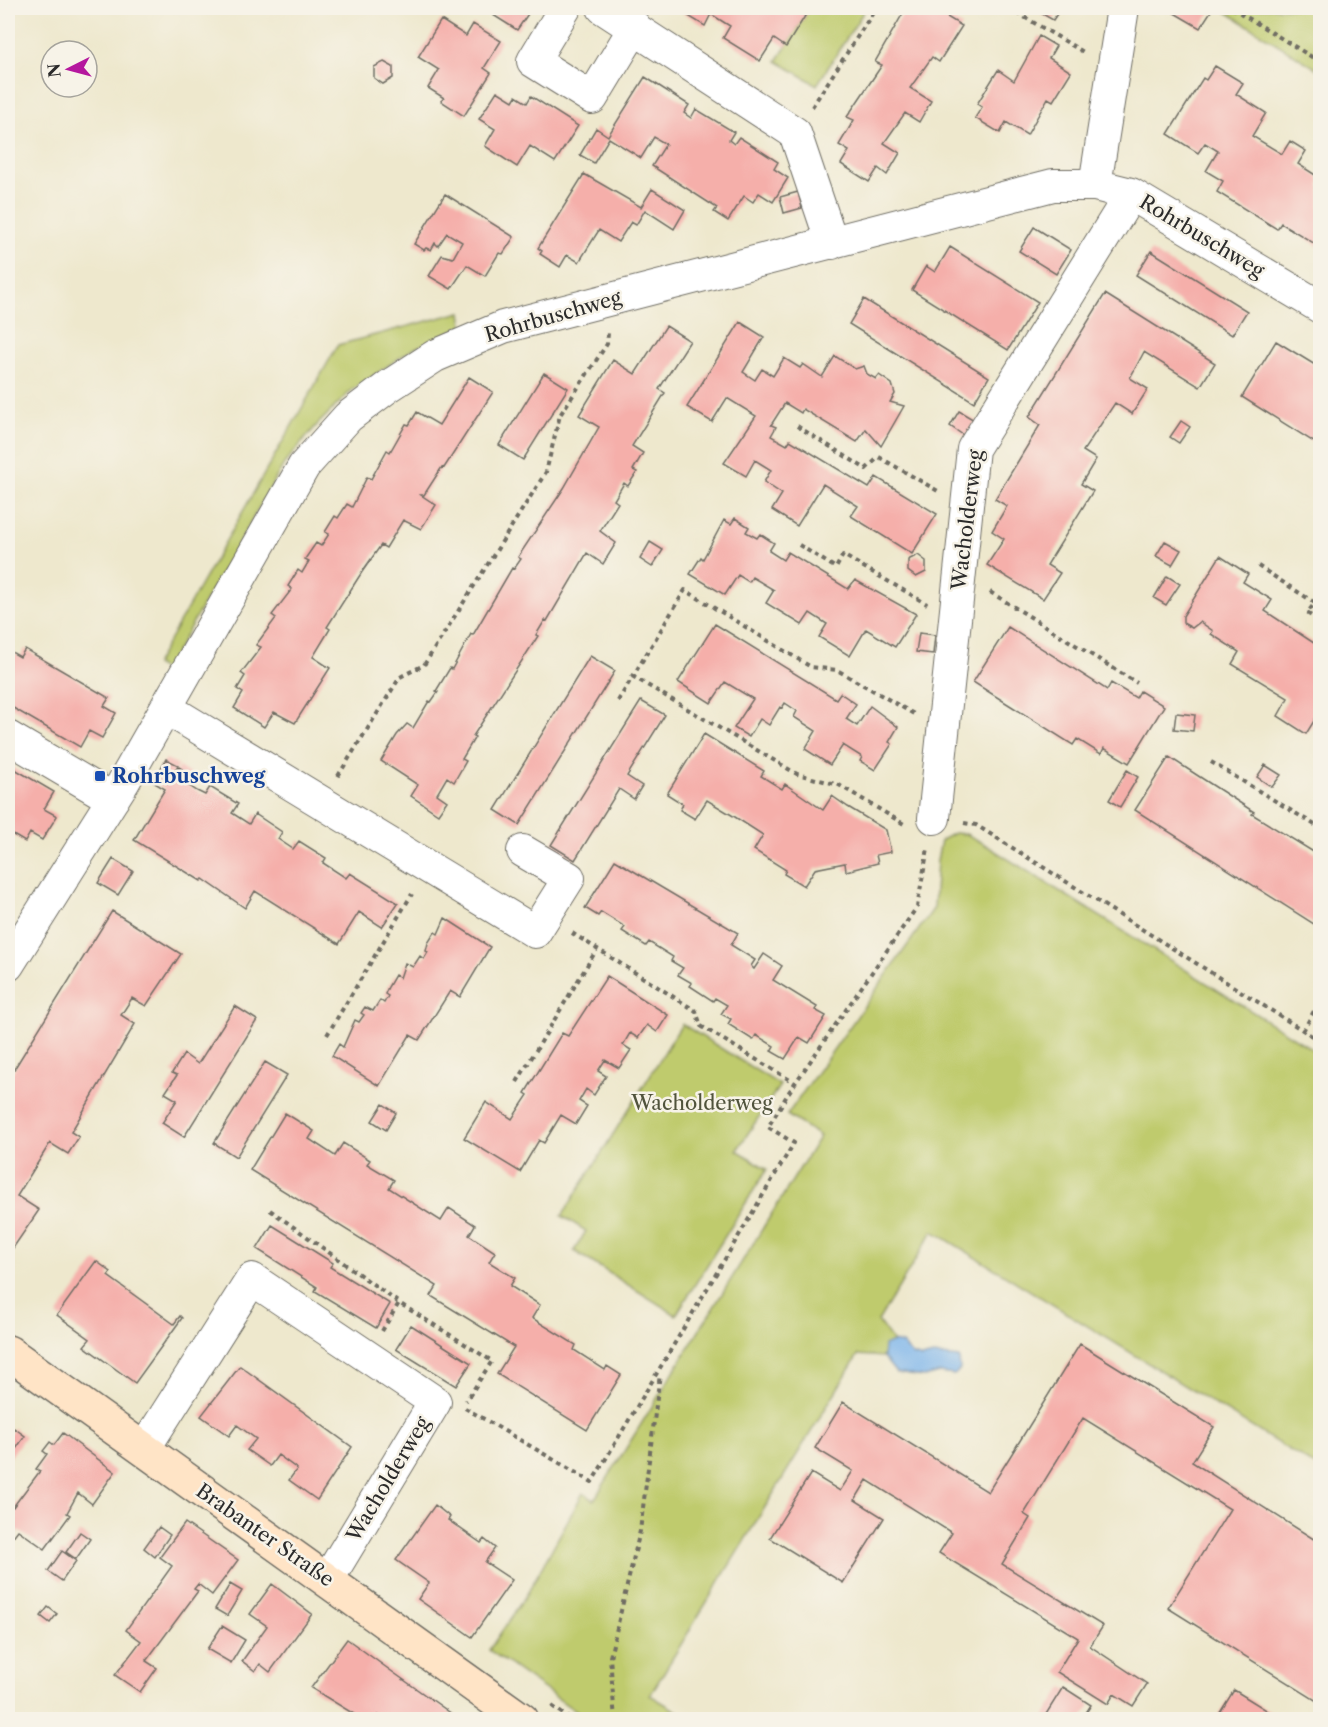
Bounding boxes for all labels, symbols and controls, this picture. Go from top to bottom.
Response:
north arrow [39,39,99,99]
text: N [43,63,65,79]
street label: Rohrbuschweg [1135,189,1269,283]
street label: Rohrbuschweg [482,285,625,347]
street label: Wacholderweg [946,448,988,593]
place label: Rohrbuschweg [112,764,266,788]
marker: Rohrbuschweg [93,769,107,783]
park label: Wacholderweg [630,1091,773,1115]
street label: Wacholderweg [341,1412,435,1547]
street label: Brabanter Straße [192,1479,338,1591]

